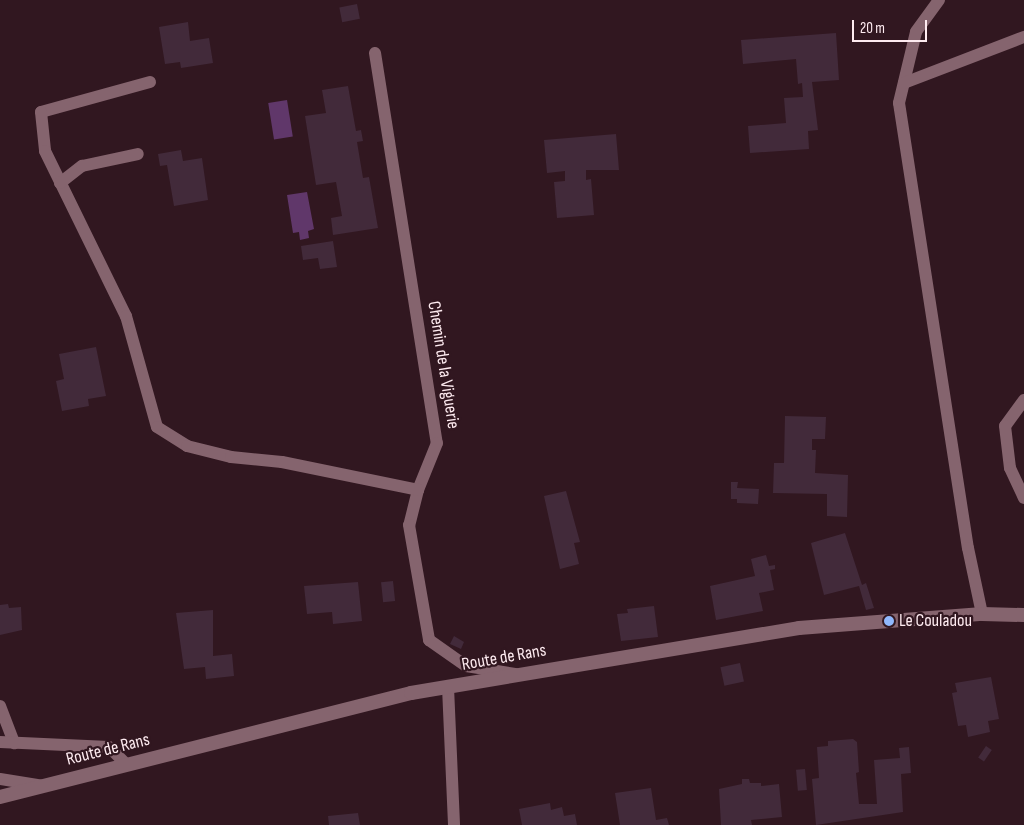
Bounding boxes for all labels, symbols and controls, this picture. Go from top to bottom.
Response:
scale bar [854,10,929,42]
text: 20 m [860,19,885,38]
street label: Chemin de la Viguerie [422,300,464,430]
place label: Le Couladou [899,610,972,632]
marker: Le Couladou [883,615,895,627]
street label: Route de Rans [460,640,548,676]
street label: Route de Rans [64,729,152,771]

